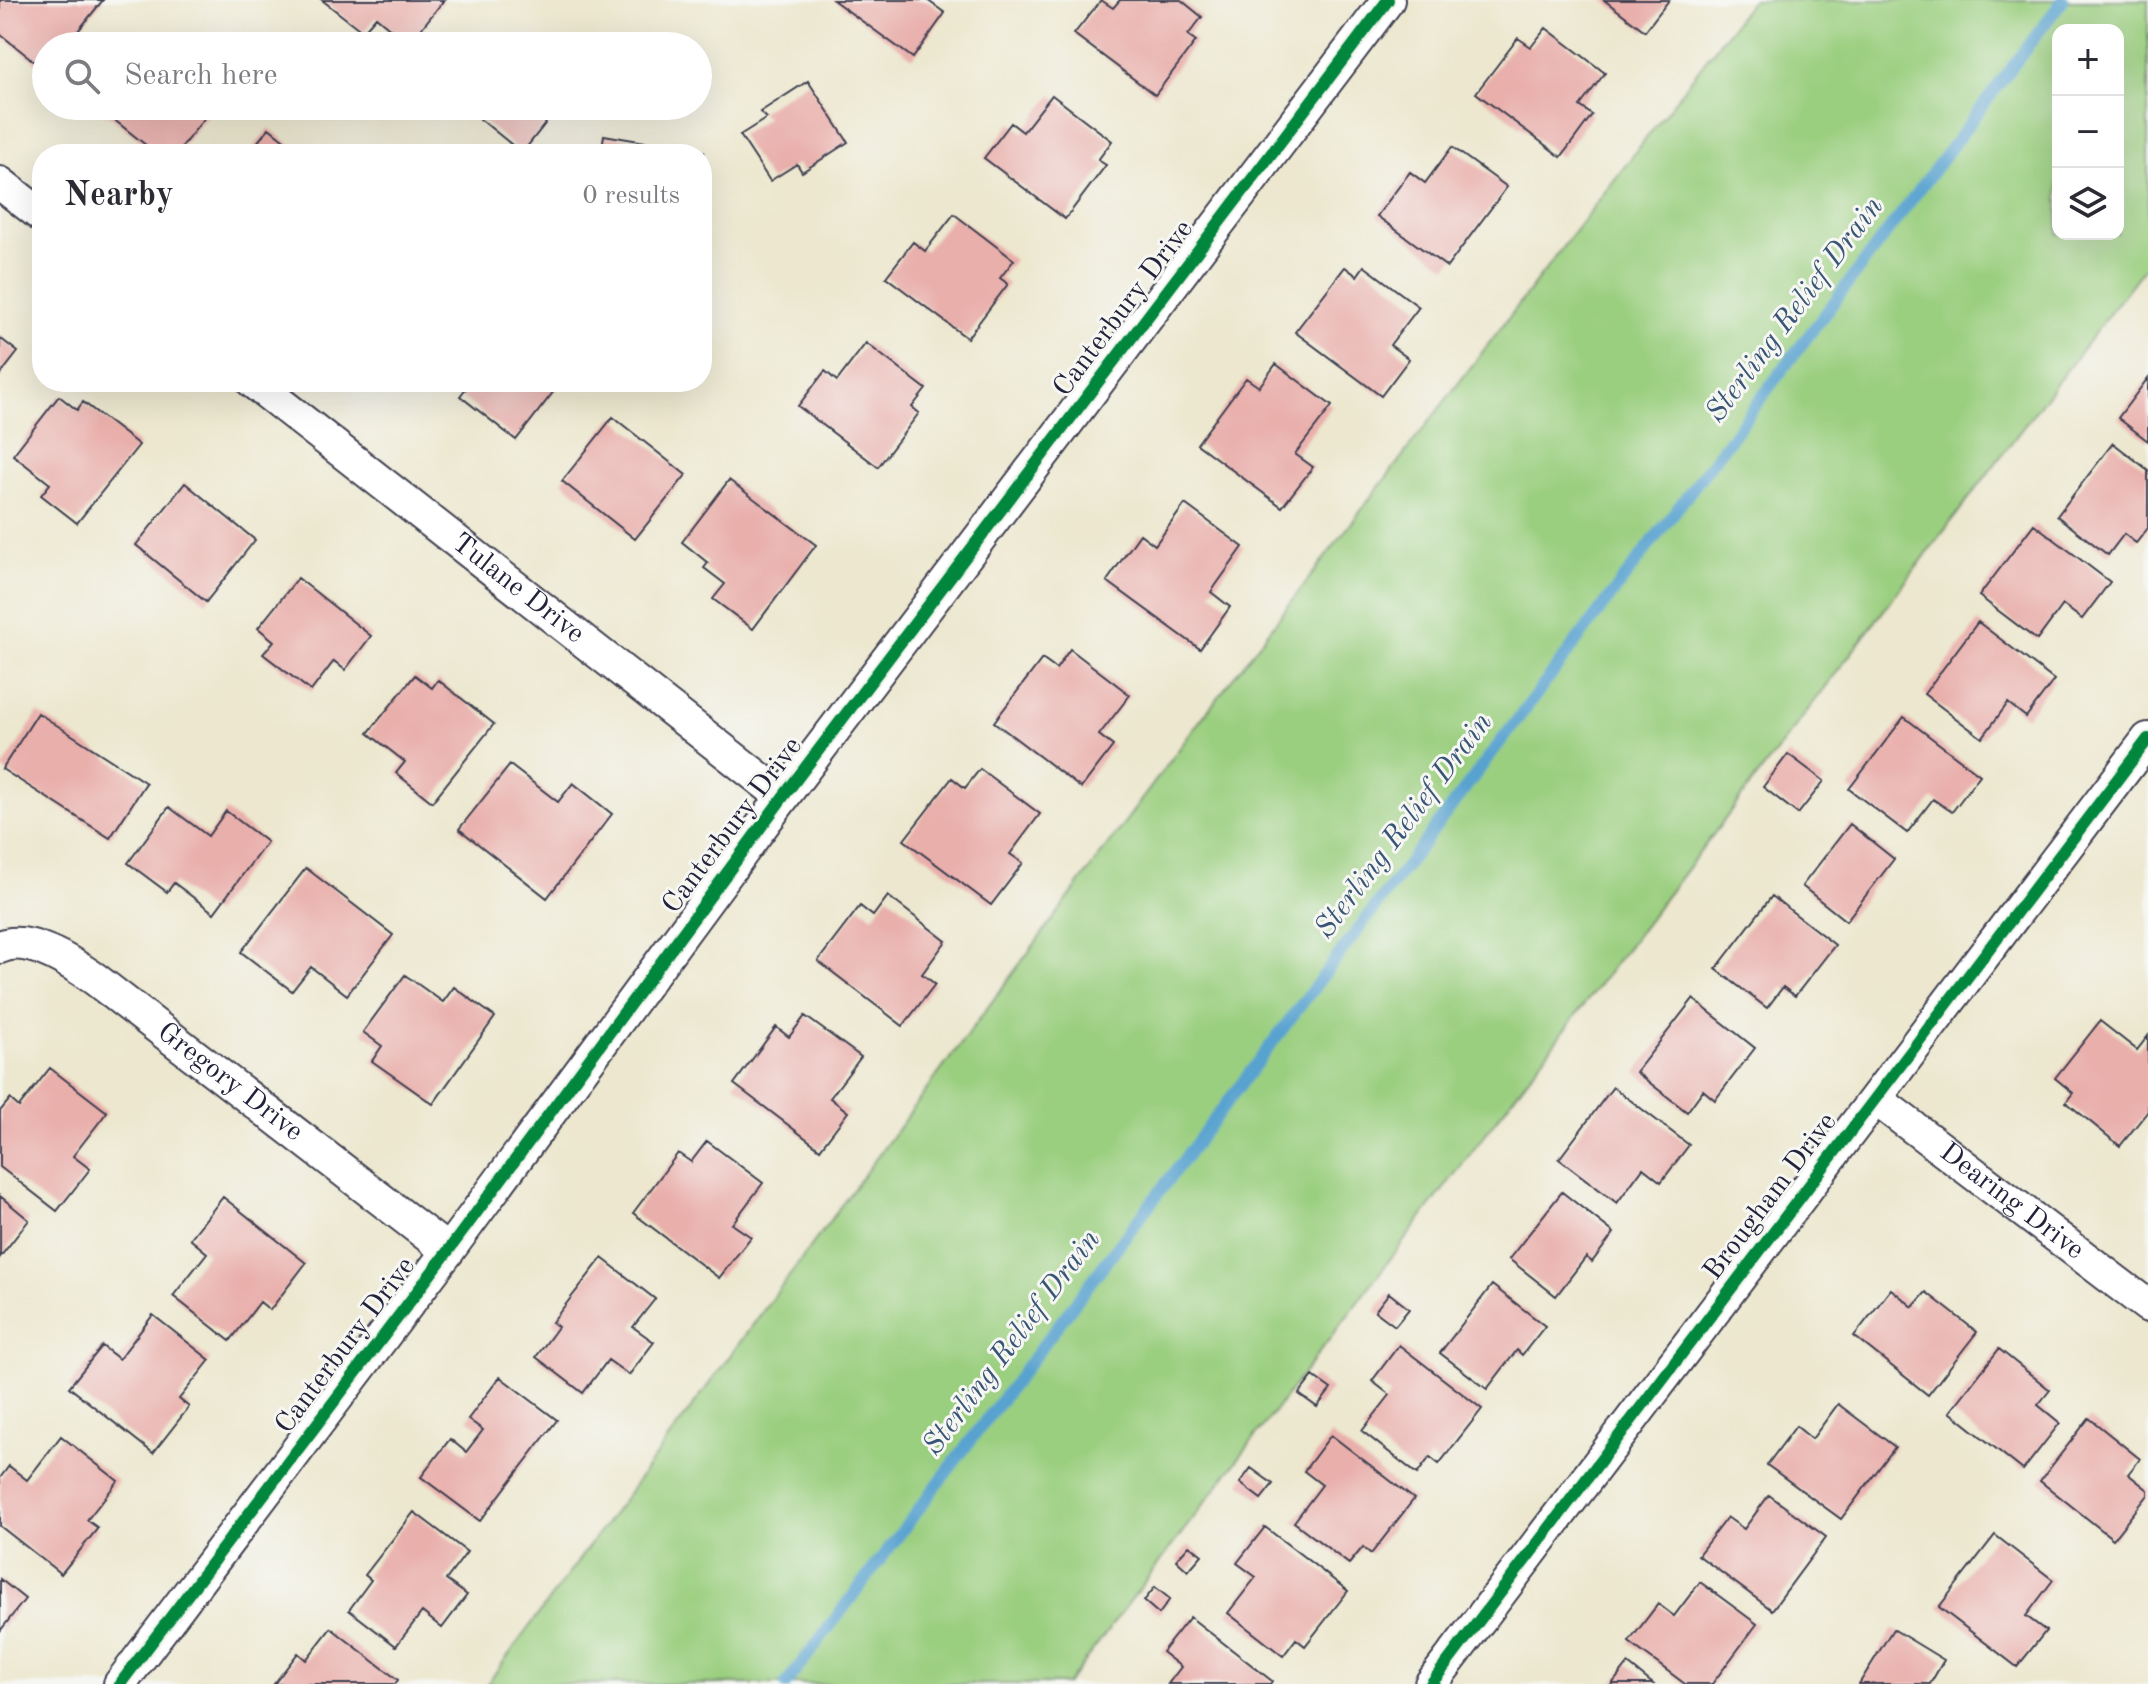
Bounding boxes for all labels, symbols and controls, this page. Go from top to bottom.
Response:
map controls [2052,24,2124,240]
button: + [2052,24,2124,96]
search box [32,32,712,120]
icon: search [60,54,104,98]
text: Search here [124,61,278,91]
button: − [2052,96,2124,168]
button: layers [2052,168,2124,240]
text: Nearby [64,179,174,213]
text: 0 results [582,183,680,209]
water label: Sterling Relief Drain [1701,192,1889,428]
street label: Canterbury Drive [1049,216,1199,402]
street label: Tulane Drive [446,529,589,649]
water label: Sterling Relief Drain [1310,708,1498,944]
street label: Canterbury Drive [658,733,808,919]
street label: Gregory Drive [152,1018,307,1147]
street label: Brougham Drive [1699,1108,1843,1286]
street label: Dearing Drive [1934,1138,2089,1265]
water label: Sterling Relief Drain [918,1225,1106,1461]
street label: Canterbury Drive [271,1253,421,1439]

